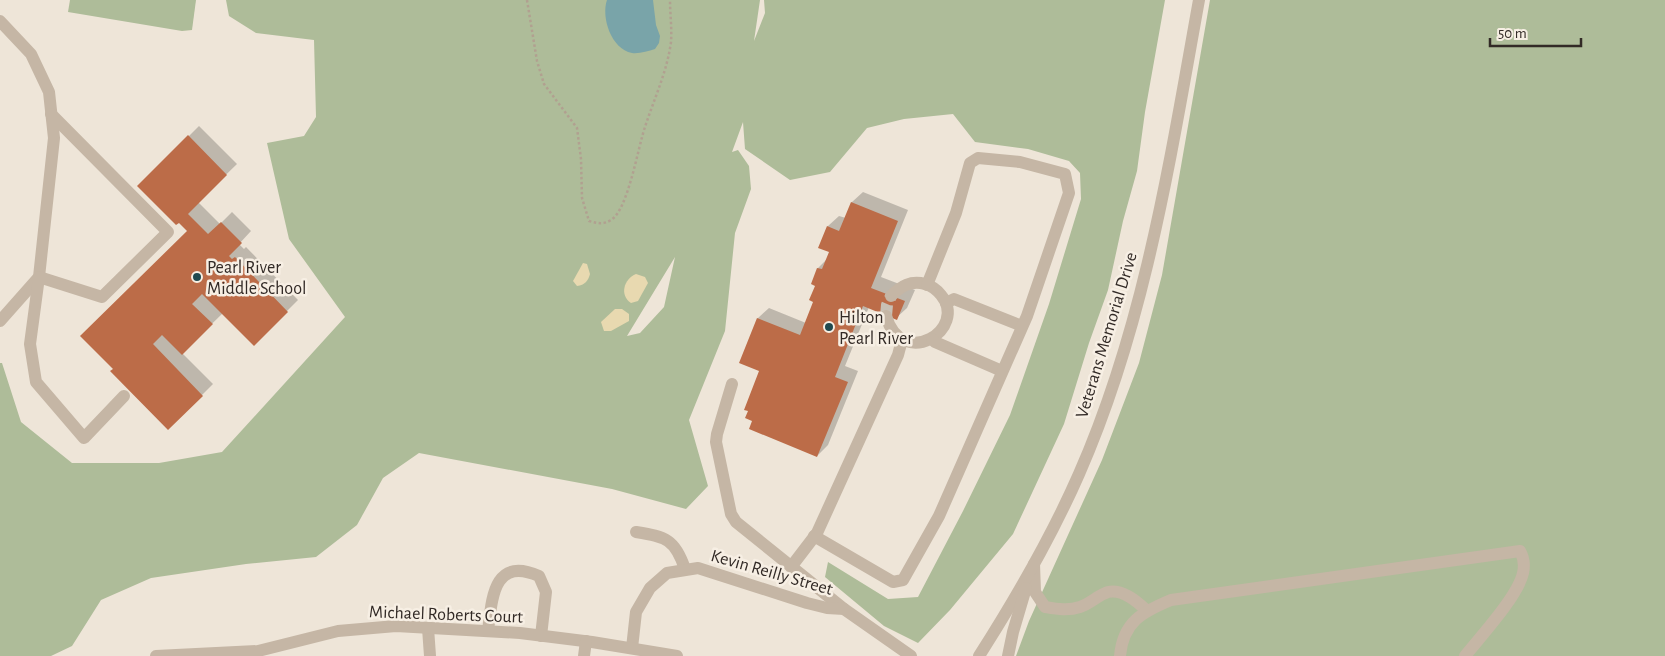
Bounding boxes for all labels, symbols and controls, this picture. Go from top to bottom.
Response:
scale bar [1490,15,1581,47]
text: 50 m [1498,26,1527,41]
street label: Veterans Memorial Drive [1073,250,1141,420]
place label: Pearl River Middle School [207,259,306,298]
marker: Pearl River Middle School [191,271,203,283]
place label: Hilton Pearl River [839,309,913,348]
marker: Hilton Pearl River [823,321,835,333]
street label: Kevin Reilly Street [709,547,835,599]
street label: Michael Roberts Court [369,603,524,627]

